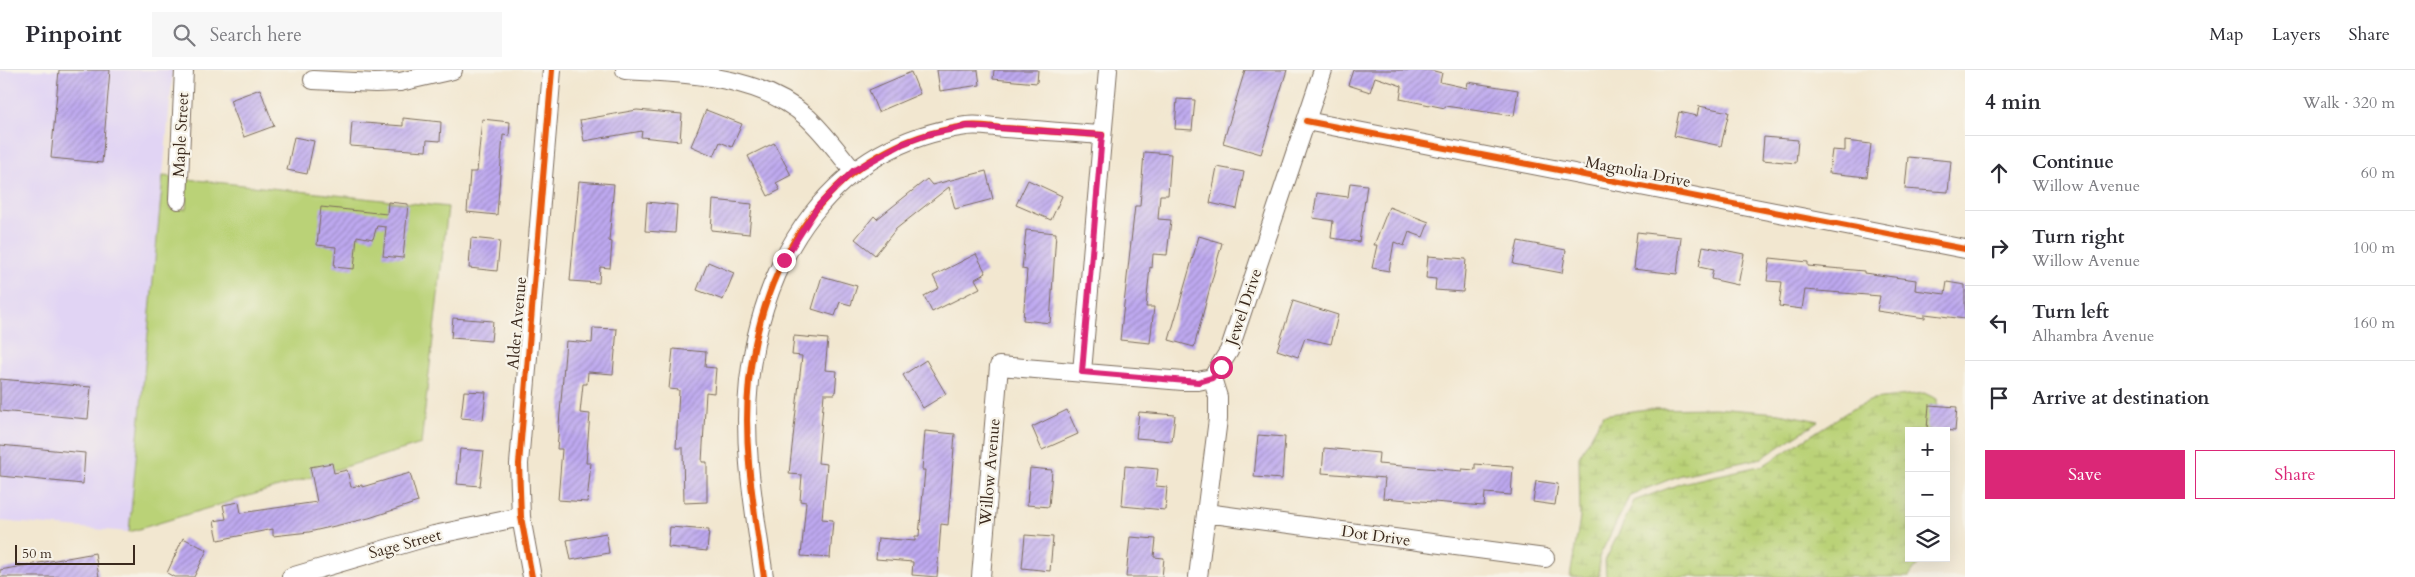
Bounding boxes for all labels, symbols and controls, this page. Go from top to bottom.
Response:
search box [152,12,502,57]
text: Pinpoint [25,18,122,51]
icon: search [170,21,198,49]
text: Search here [210,22,302,48]
text: Map [2209,22,2244,47]
text: Layers [2272,22,2321,47]
text: Share [2349,22,2390,47]
text: 4 min [1985,88,2041,117]
street label: Maple Street [168,92,194,178]
text: Walk · 320 m [2303,92,2395,114]
text: Continue [2032,149,2114,175]
street label: Magnolia Drive [1583,151,1693,193]
icon: ahead [1985,159,2013,187]
text: 60 m [2361,162,2395,184]
text: Willow Avenue [2032,175,2140,197]
text: Turn right [2032,224,2124,250]
icon: right [1985,234,2013,262]
text: 100 m [2353,237,2395,259]
route end [773,249,796,272]
text: Willow Avenue [2032,250,2140,272]
street label: Jewel Drive [1220,266,1267,350]
street label: Alder Avenue [502,276,532,370]
text: Turn left [2032,299,2109,325]
icon: left [1985,309,2013,337]
text: 160 m [2353,312,2395,334]
text: Alhambra Avenue [2032,325,2154,347]
route start [1210,356,1233,379]
icon: arrive [1985,384,2013,412]
text: Arrive at destination [2032,385,2209,411]
street label: Willow Avenue [974,417,1006,528]
map controls [1905,427,1950,562]
button: + [1905,427,1950,472]
button: Save [1985,450,2185,499]
button: Share [2195,450,2395,499]
button: − [1905,472,1950,517]
button: layers [1905,517,1950,562]
street label: Dot Drive [1340,520,1412,552]
street label: Sage Street [366,524,444,564]
scale bar [15,542,135,565]
text: 50 m [22,544,52,563]

